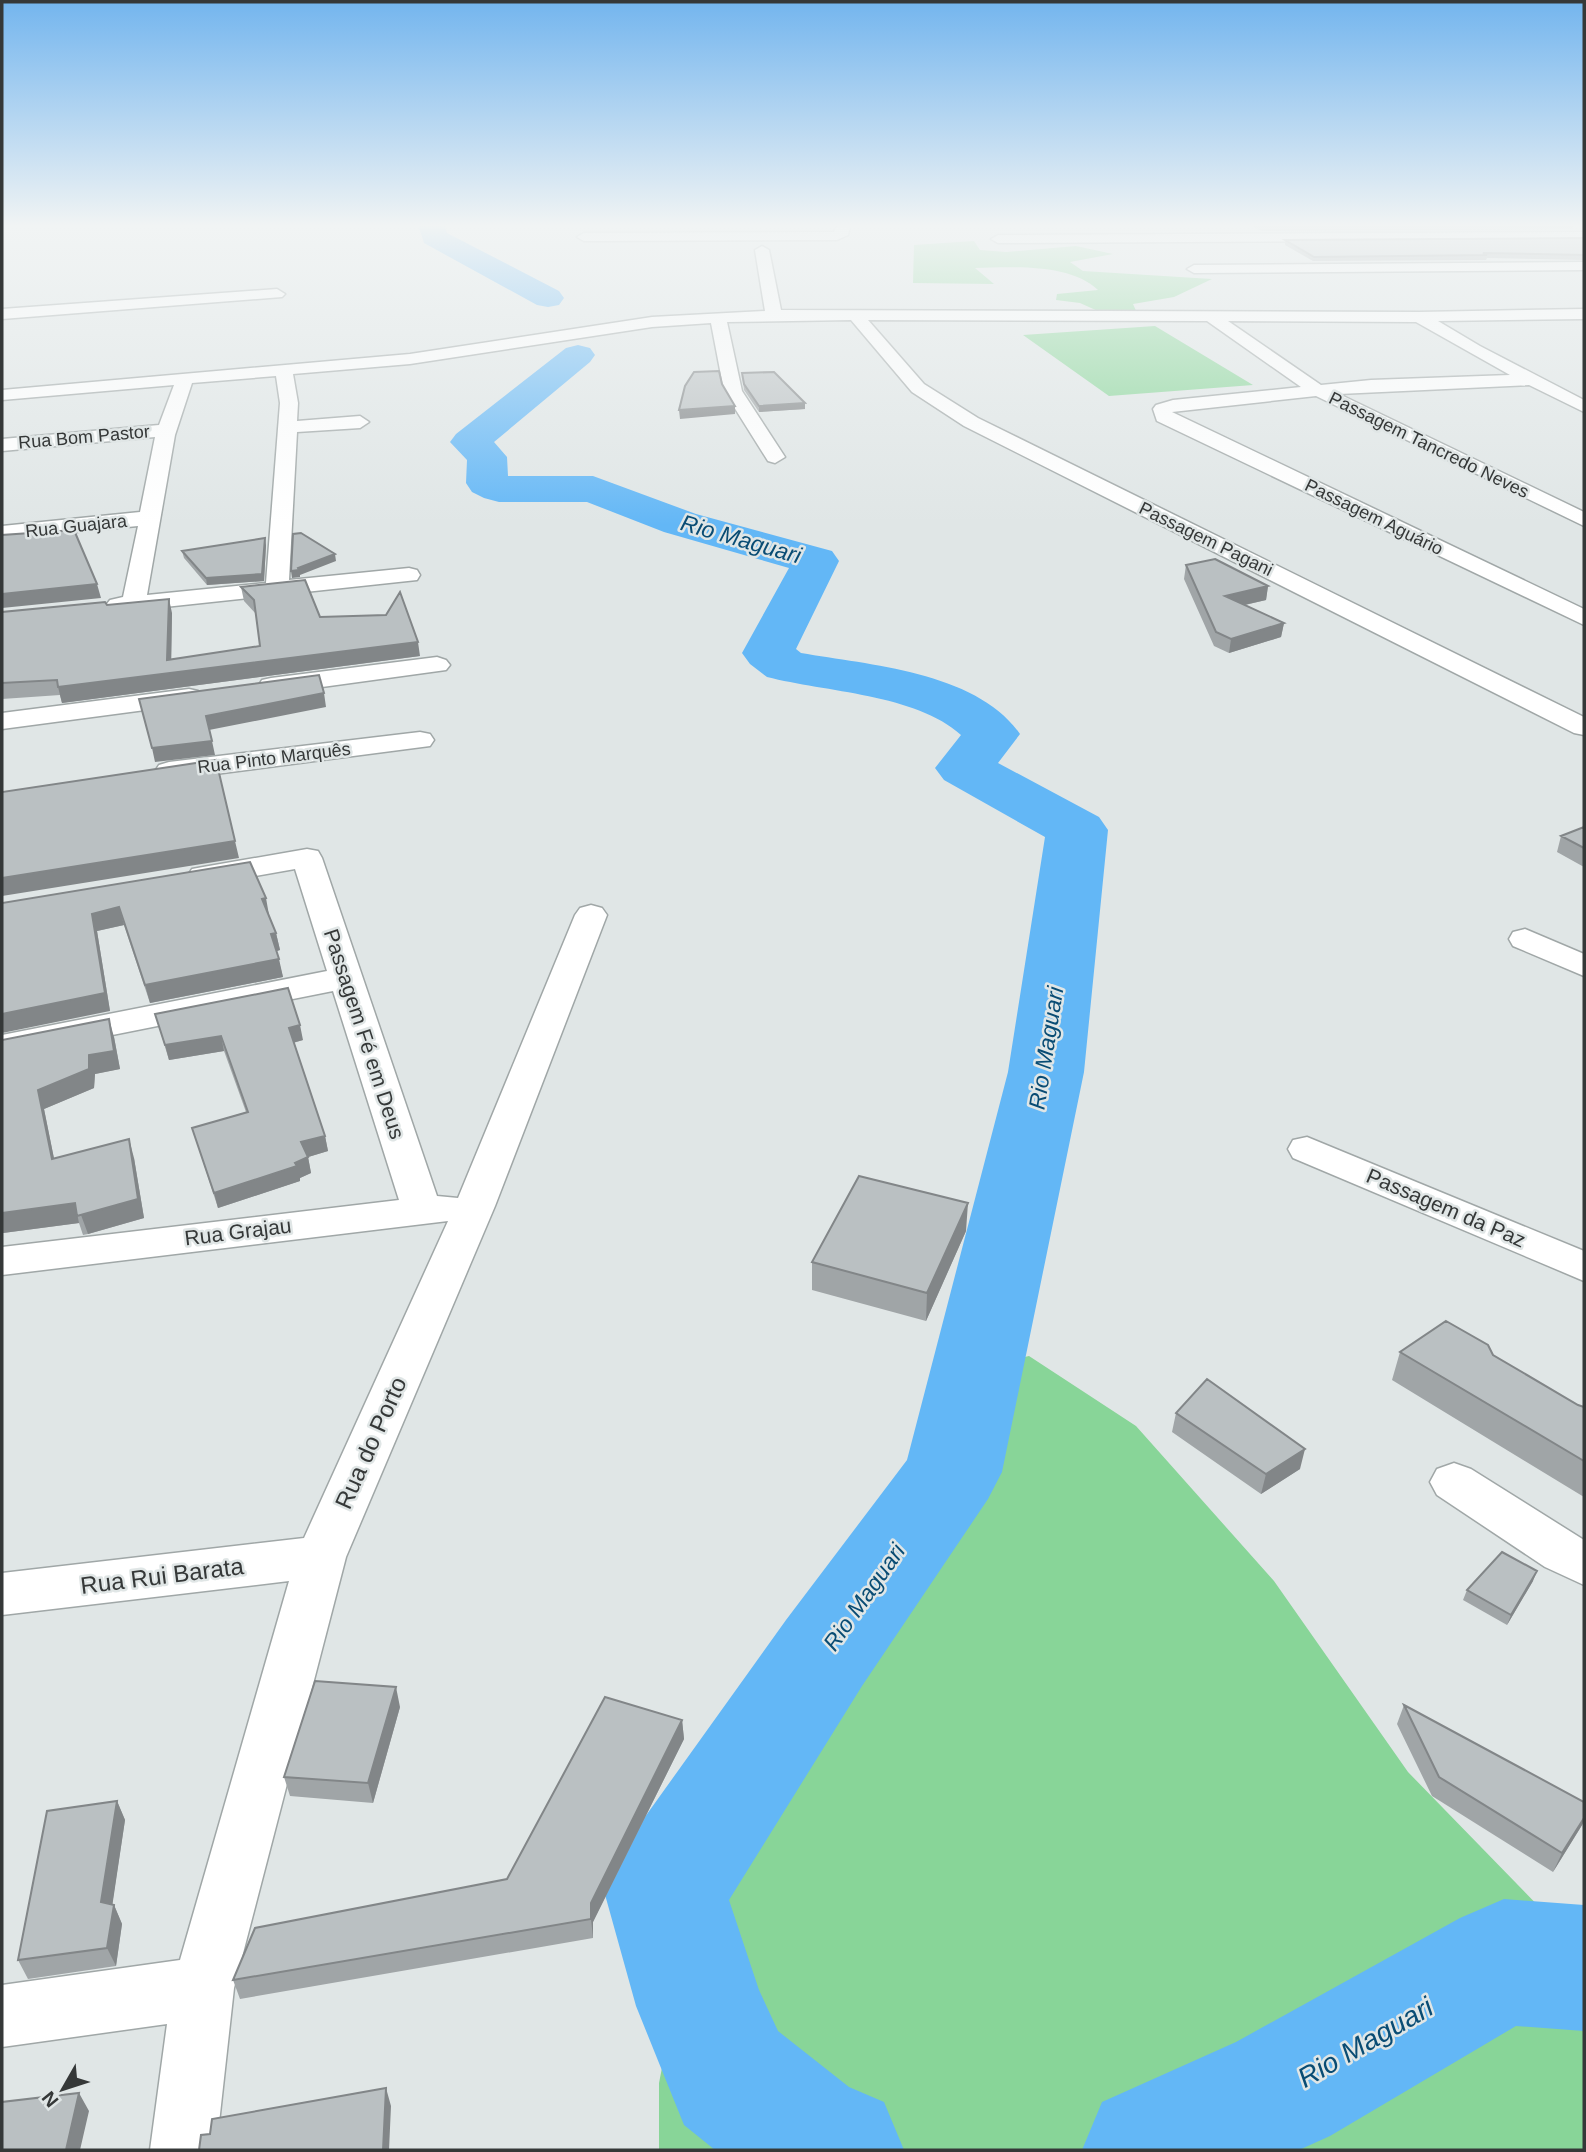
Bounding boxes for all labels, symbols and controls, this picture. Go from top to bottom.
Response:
street label: Passagem Tancredo Neves [1326,388,1532,502]
street label: Rua Bom Pastor [17,421,151,453]
street label: Passagem Aguário [1302,475,1446,559]
street label: Passagem Pagani [1136,498,1276,580]
water label: Rio Maguari [678,509,805,569]
street label: Rua Guajara [24,511,129,541]
street label: Rua Pinto Marquês [196,739,352,777]
street label: Passagem Fé em Deus [320,926,409,1142]
water label: Rio Maguari [1023,984,1069,1111]
street label: Passagem da Paz [1363,1164,1529,1251]
street label: Rua Grajau [183,1214,293,1249]
street label: Rua do Porto [329,1373,412,1513]
water label: Rio Maguari [818,1538,911,1655]
street label: Rua Rui Barata [79,1552,246,1599]
water label: Rio Maguari [1292,1991,1439,2094]
north arrow [28,2054,98,2124]
text: N [38,2087,63,2111]

